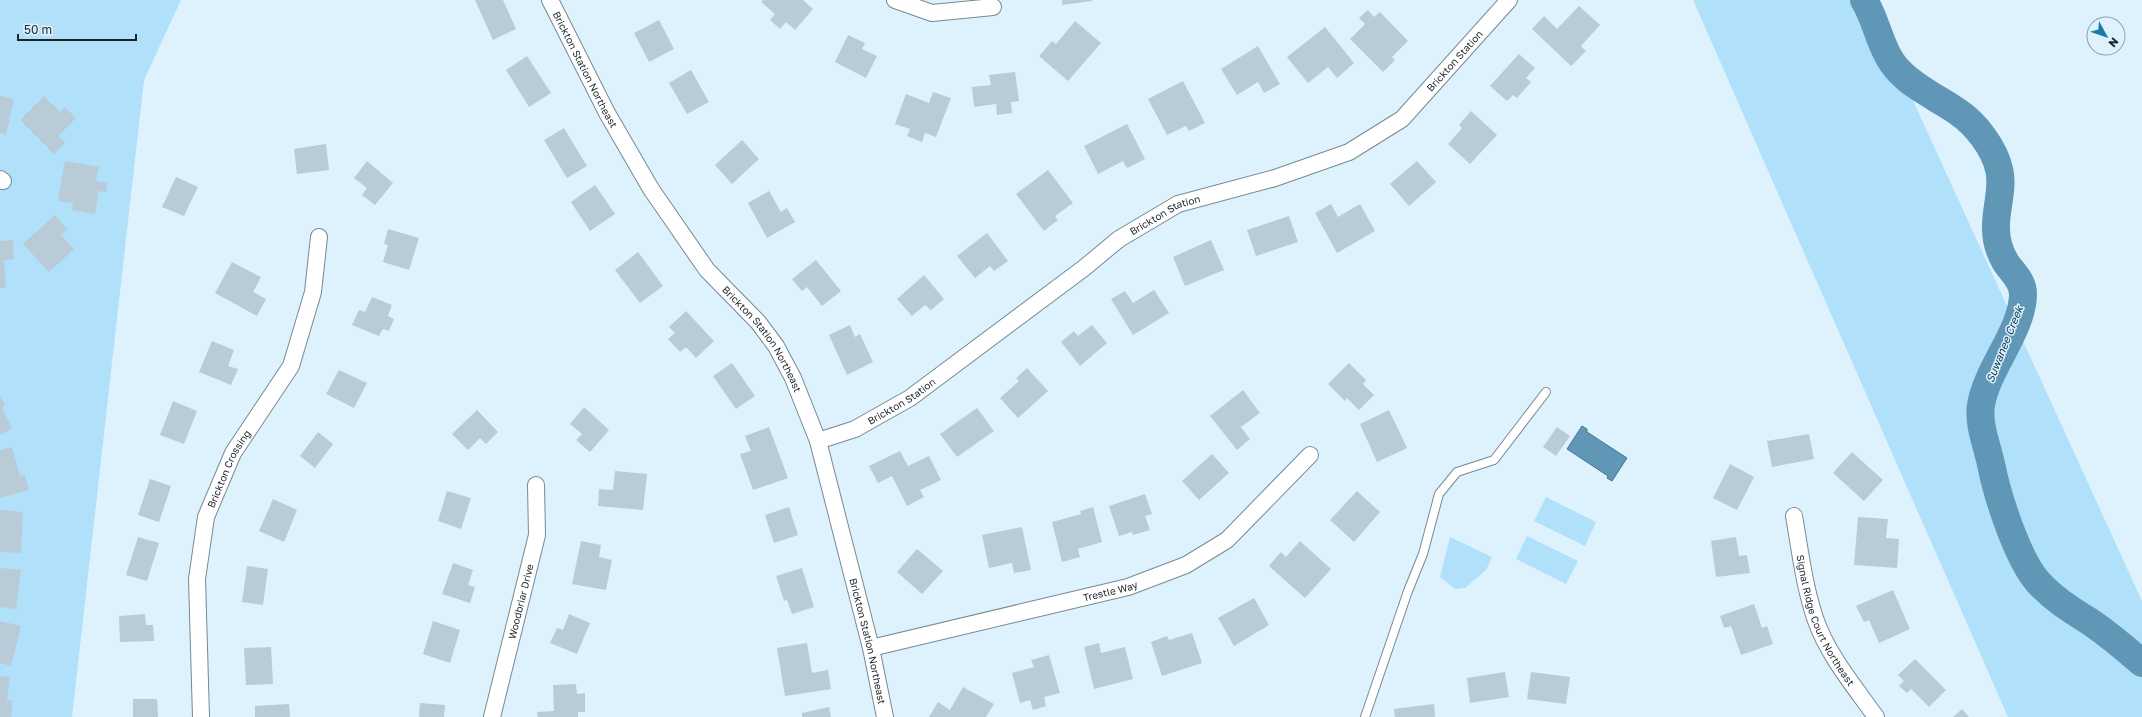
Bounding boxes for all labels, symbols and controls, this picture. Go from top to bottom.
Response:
street label: Brickton Station Northeast [551,9,620,130]
scale bar [18,16,136,42]
north arrow [2086,16,2126,56]
text: 50 m [24,22,52,37]
street label: Brickton Station [1424,28,1485,94]
text: N [2106,35,2122,50]
street label: Brickton Station [1127,192,1201,237]
street label: Brickton Station Northeast [720,283,804,394]
water label: Suwanee Creek [1983,302,2026,384]
street label: Brickton Station [865,375,938,427]
street label: Brickton Crossing [205,428,253,510]
street label: Signal Ridge Court Northeast [1795,554,1857,688]
street label: Woodbriar Drive [505,562,536,640]
street label: Brickton Station Northeast [847,577,888,705]
street label: Trestle Way [1082,578,1140,603]

